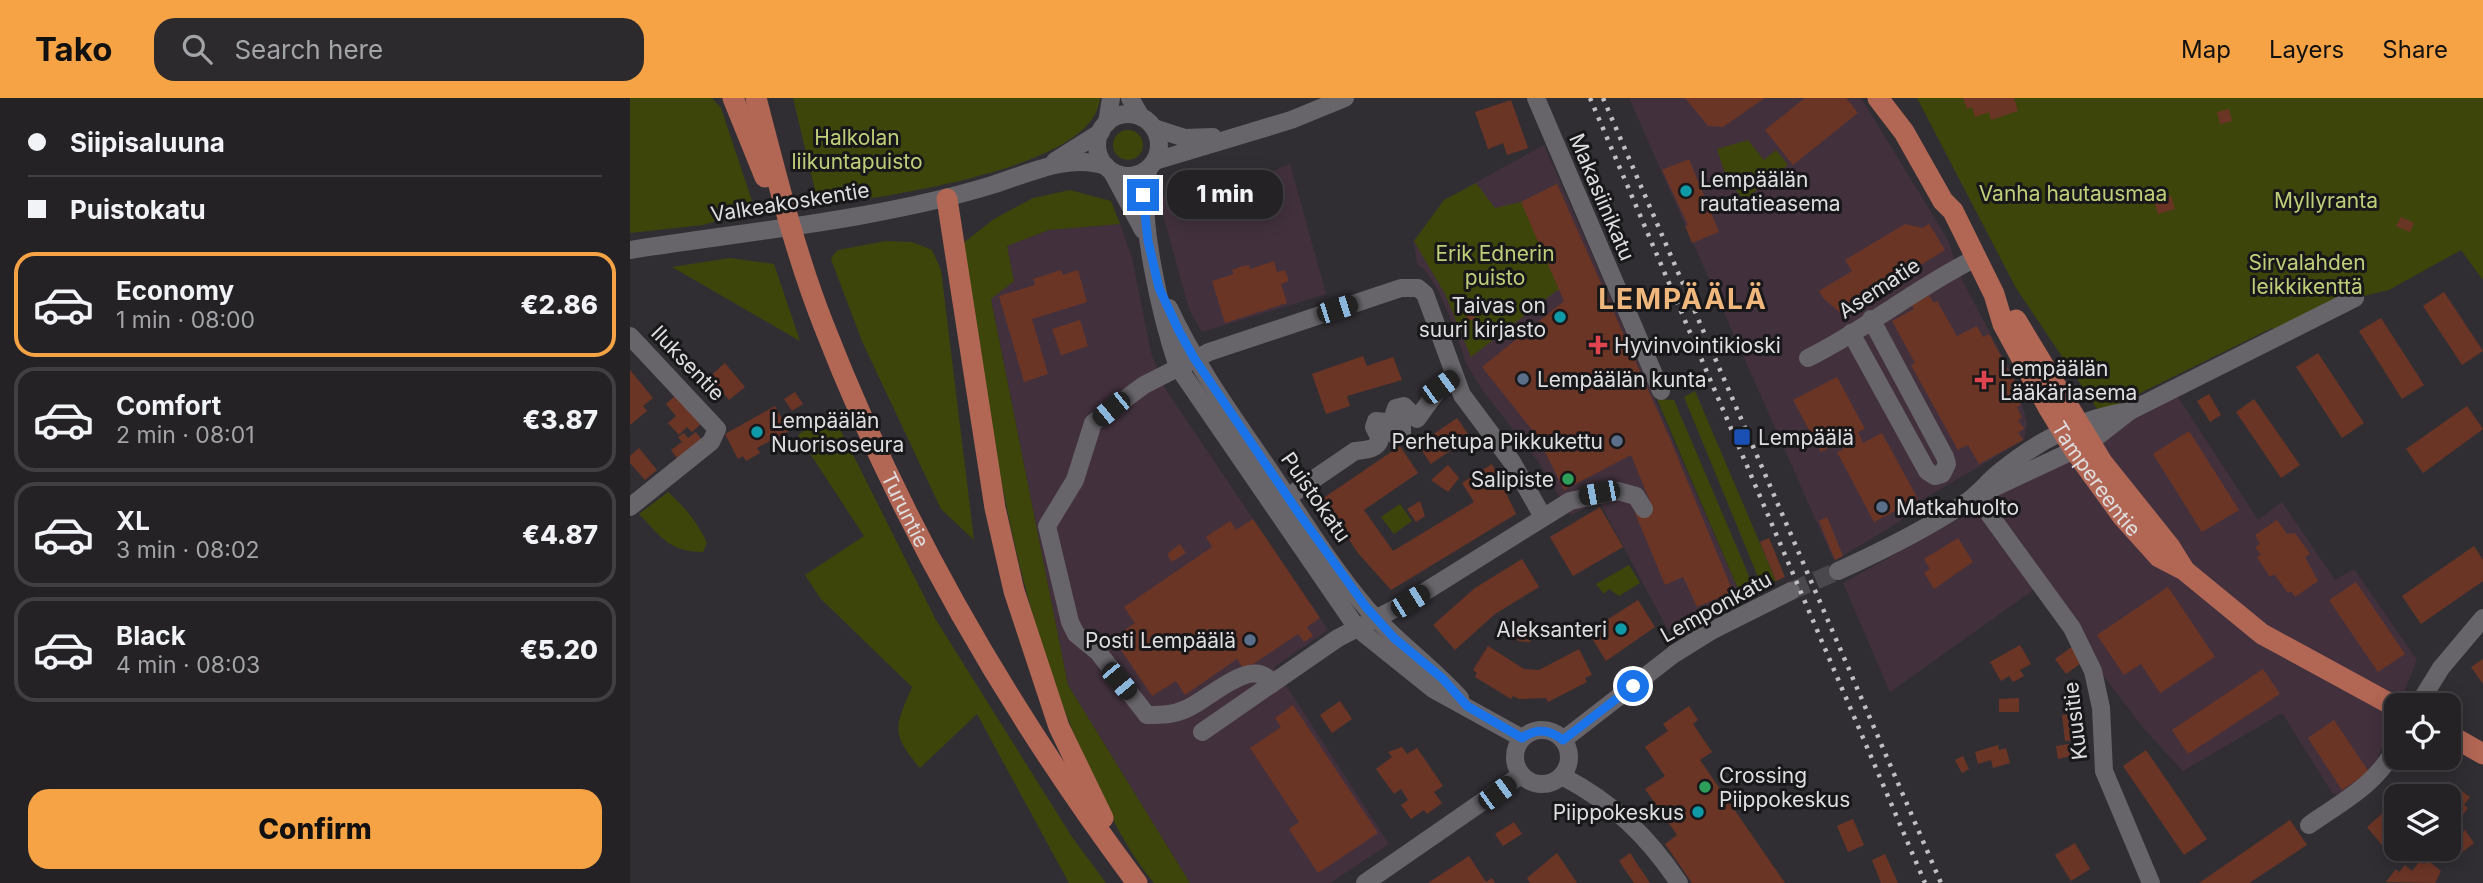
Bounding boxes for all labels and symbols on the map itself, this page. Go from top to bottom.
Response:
park label: Halkolan liikuntapuisto [791,125,923,174]
street label: Makasiinikatu [1564,130,1640,264]
place label: Lempäälän rautatieasema [1700,167,1841,216]
callout: 1 min [1168,170,1283,220]
street label: Valkeakoskentie [709,177,871,227]
route end [1127,179,1159,211]
park label: Vanha hautausmaa [1979,181,2167,206]
marker: Lempäälän rautatieasema [1678,183,1694,199]
park label: Myllyranta [2274,188,2378,213]
park label: Erik Ednerin puisto [1435,241,1555,290]
park label: Sirvalahden leikkikenttä [2248,250,2366,299]
street label: Asematie [1834,252,1924,324]
district label: LEMPÄÄLÄ [1598,282,1768,316]
car [1314,293,1361,325]
place label: Taivas on suuri kirjasto [1419,293,1546,342]
marker: Taivas on suuri kirjasto [1552,309,1568,325]
street label: Iluksentie [646,320,730,406]
place label: Hyvinvointikioski [1614,333,1781,358]
marker: Hyvinvointikioski [1588,335,1608,355]
place label: Lempäälän Lääkäriasema [2000,356,2137,405]
car [1417,366,1464,408]
place label: Lempäälän kunta [1537,367,1706,392]
marker: Lempäälän Lääkäriasema [1974,370,1994,390]
marker: Lempäälän kunta [1515,371,1531,387]
car [1089,388,1134,430]
place label: Lempäälän Nuorisoseura [771,408,904,457]
street label: Tampereentie [2047,416,2147,541]
marker: Lempäälän Nuorisoseura [749,424,765,440]
place label: Lempäälä [1758,425,1854,450]
marker: Lempäälä [1732,427,1752,447]
place label: Perhetupa Pikkukettu [1392,429,1603,454]
marker: Perhetupa Pikkukettu [1609,433,1625,449]
street label: Puistokatu [1276,447,1356,547]
place label: Salipiste [1471,467,1554,492]
street label: Turuntie [876,468,935,552]
marker: Salipiste [1560,471,1576,487]
car [1577,479,1622,507]
place label: Matkahuolto [1896,495,2019,520]
marker: Matkahuolto [1874,499,1890,515]
street label: Lemponkatu [1656,566,1776,648]
car [1387,581,1434,621]
place label: Aleksanteri [1496,617,1607,642]
marker: Aleksanteri [1613,621,1629,637]
place label: Posti Lempäälä [1085,628,1236,653]
marker: Posti Lempäälä [1242,632,1258,648]
car [1098,658,1141,704]
route start [1617,670,1649,702]
street label: Kuusitie [2058,680,2092,762]
place label: Crossing Piippokeskus [1719,763,1850,812]
car [1474,772,1521,814]
marker: Crossing Piippokeskus [1697,779,1713,795]
place label: Piippokeskus [1553,800,1684,825]
marker: Piippokeskus [1690,804,1706,820]

